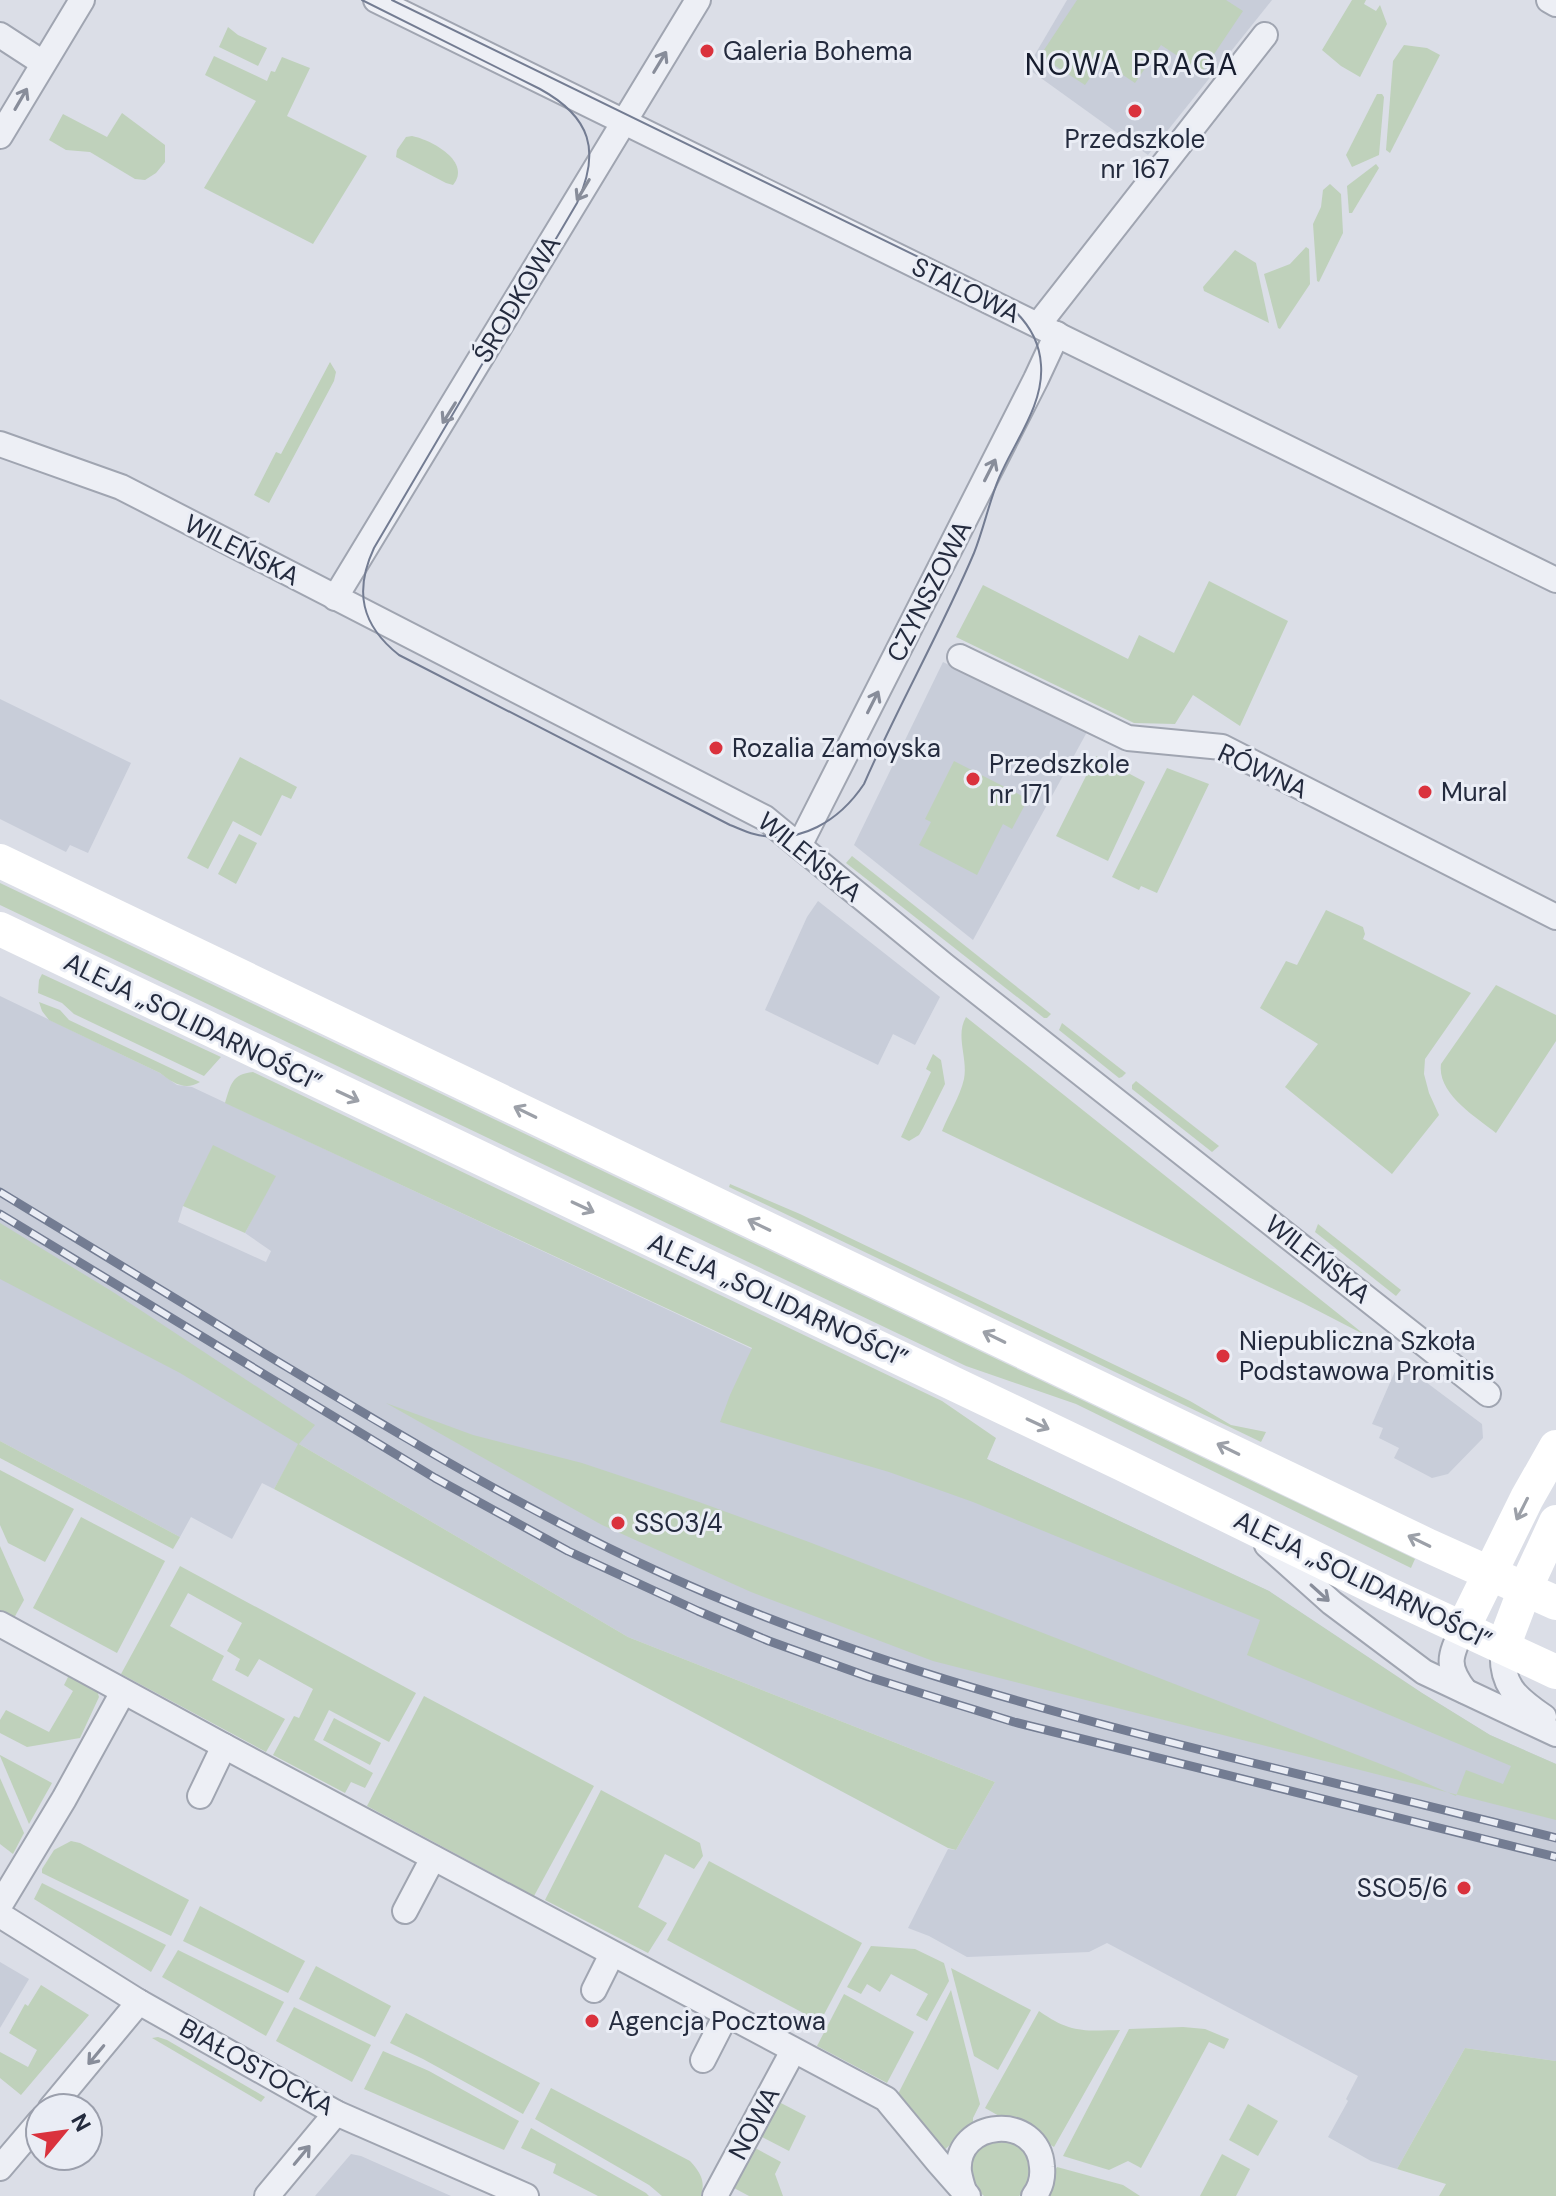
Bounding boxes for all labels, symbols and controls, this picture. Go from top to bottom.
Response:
place label: Galeria Bohema [723,34,912,68]
marker: Galeria Bohema [698,42,716,60]
district label: NOWA PRAGA [1025,45,1239,84]
one-way arrow [652,51,669,73]
one-way arrow [14,88,30,111]
marker: Przedszkole nr 167 [1126,102,1144,120]
place label: Przedszkole nr 167 [1065,122,1205,186]
one-way arrow [575,178,591,201]
street label: ŚRODKOWA [466,229,568,369]
street label: STALOWA [906,249,1026,331]
one-way arrow [440,401,457,423]
one-way arrow [983,458,998,482]
street label: WILEŃSKA [179,506,305,594]
street label: CZYNSZOWA [879,514,979,668]
one-way arrow [865,690,881,714]
place label: Rozalia Zamoyska [732,731,941,765]
street label: RÓWNA [1213,735,1313,807]
marker: Rozalia Zamoyska [707,739,725,757]
place label: Przedszkole nr 171 [989,747,1130,811]
marker: Przedszkole nr 171 [964,770,982,788]
place label: Mural [1441,775,1507,809]
marker: Mural [1416,783,1434,801]
street label: WILEŃSKA [751,804,869,910]
street label: ALEJA „SOLIDARNOŚCI” [58,945,328,1099]
one-way arrow [336,1089,360,1104]
one-way arrow [513,1104,537,1119]
one-way arrow [571,1200,595,1215]
street label: WILEŃSKA [1258,1207,1378,1311]
one-way arrow [747,1217,771,1232]
street label: ALEJA „SOLIDARNOŚCI” [643,1225,913,1375]
place label: Niepubliczna Szkoła Podstawowa Promitis [1239,1324,1495,1388]
one-way arrow [982,1329,1006,1344]
marker: Niepubliczna Szkoła Podstawowa Promitis [1214,1347,1232,1365]
one-way arrow [1026,1417,1050,1432]
one-way arrow [1217,1441,1241,1456]
one-way arrow [1513,1497,1529,1521]
street label: ALEJA „SOLIDARNOŚCI” [1228,1503,1498,1657]
place label: SSO3/4 [634,1506,723,1540]
marker: SSO3/4 [609,1514,627,1532]
one-way arrow [1407,1533,1431,1548]
one-way arrow [1310,1583,1330,1601]
place label: SSO5/6 [1357,1871,1448,1905]
marker: SSO5/6 [1455,1879,1473,1897]
place label: Agencja Pocztowa [608,2004,826,2038]
street label: BIAŁOSTOCKA [174,2011,340,2123]
marker: Agencja Pocztowa [583,2012,601,2030]
one-way arrow [87,2045,105,2065]
street label: NOWA [721,2081,787,2165]
north arrow [24,2092,104,2172]
text: N [64,2108,98,2137]
one-way arrow [293,2145,311,2166]

